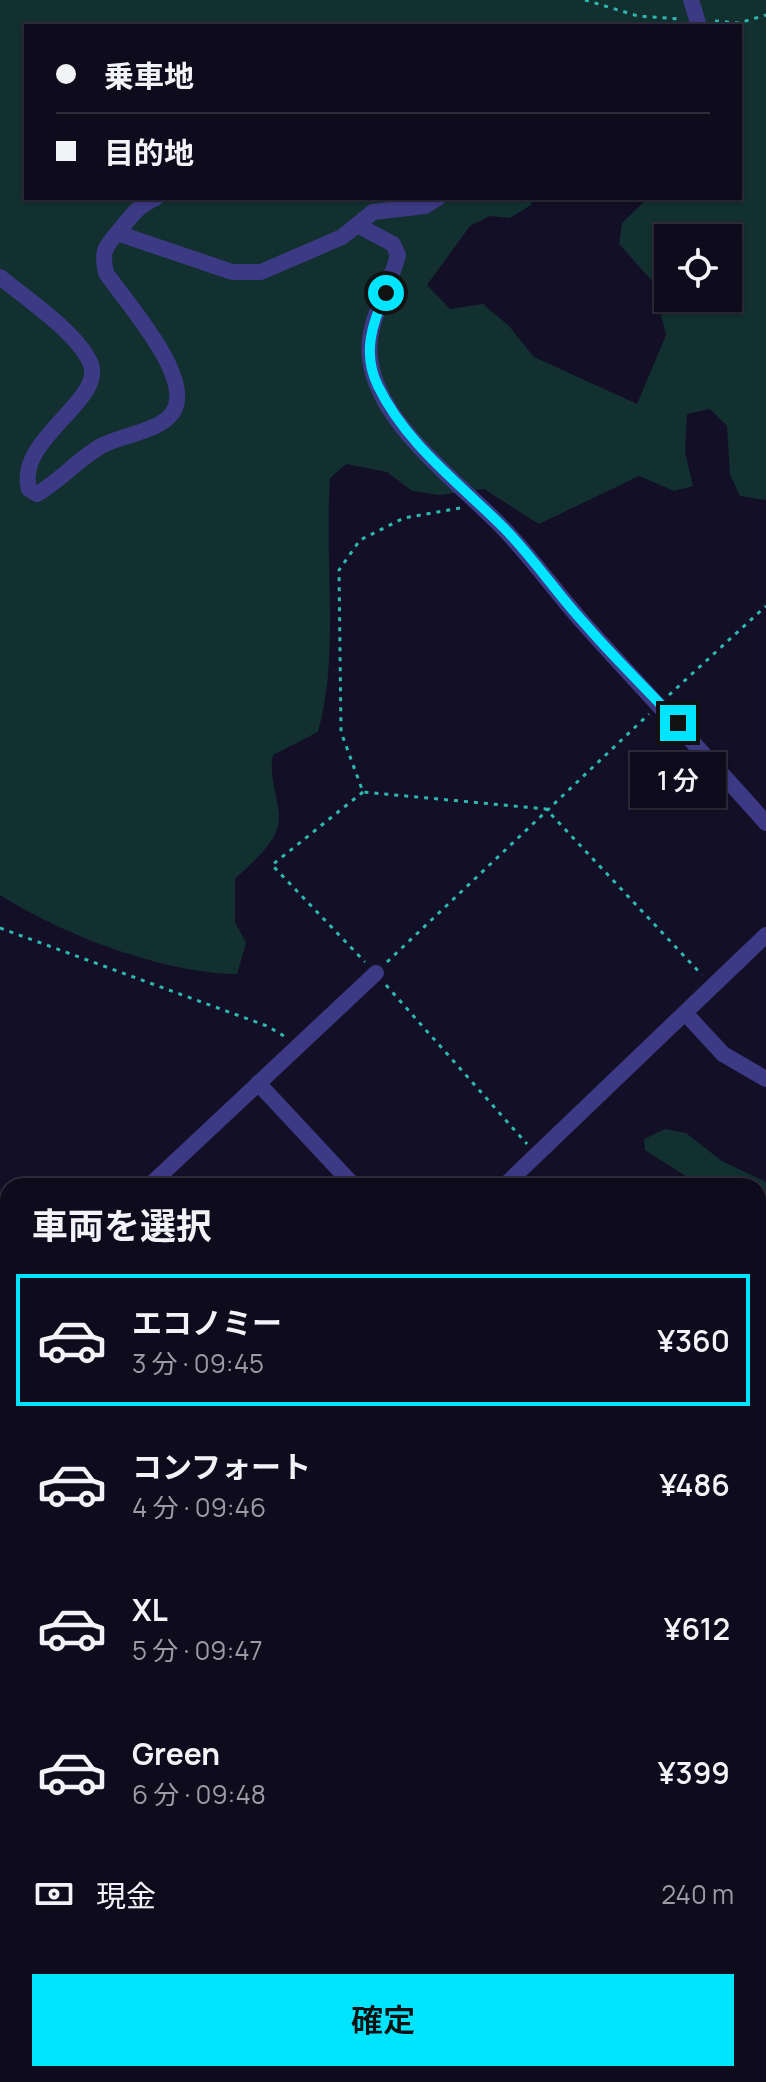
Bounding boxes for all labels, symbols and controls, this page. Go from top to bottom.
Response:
text: 乗車地 [104,55,194,96]
text: 目的地 [104,132,194,173]
map controls [654,224,742,312]
button: locate [654,224,742,312]
route start [368,275,404,311]
route end [660,705,696,741]
callout: 1 分 [630,751,726,807]
text: 1 分 [657,762,699,798]
text: 車両を選択 [32,1201,212,1250]
text: エコノミー [132,1302,282,1343]
icon: car [36,1304,108,1376]
text: ¥360 [657,1320,730,1361]
text: 3 分 · 09:45 [132,1345,264,1381]
text: コンフォート [132,1446,311,1487]
icon: car [36,1448,108,1520]
text: ¥486 [660,1464,730,1505]
text: 4 分 · 09:46 [132,1489,266,1525]
text: XL [132,1589,168,1630]
icon: car [36,1592,108,1664]
text: ¥612 [664,1608,730,1649]
text: 5 分 · 09:47 [132,1632,263,1668]
text: Green [132,1733,220,1774]
icon: car [36,1736,108,1808]
text: ¥399 [658,1752,730,1793]
text: 6 分 · 09:48 [132,1776,266,1812]
icon: cash [32,1872,76,1916]
text: 現金 [96,1875,156,1916]
text: 240 m [661,1876,734,1912]
button: 確定 [32,1974,734,2066]

